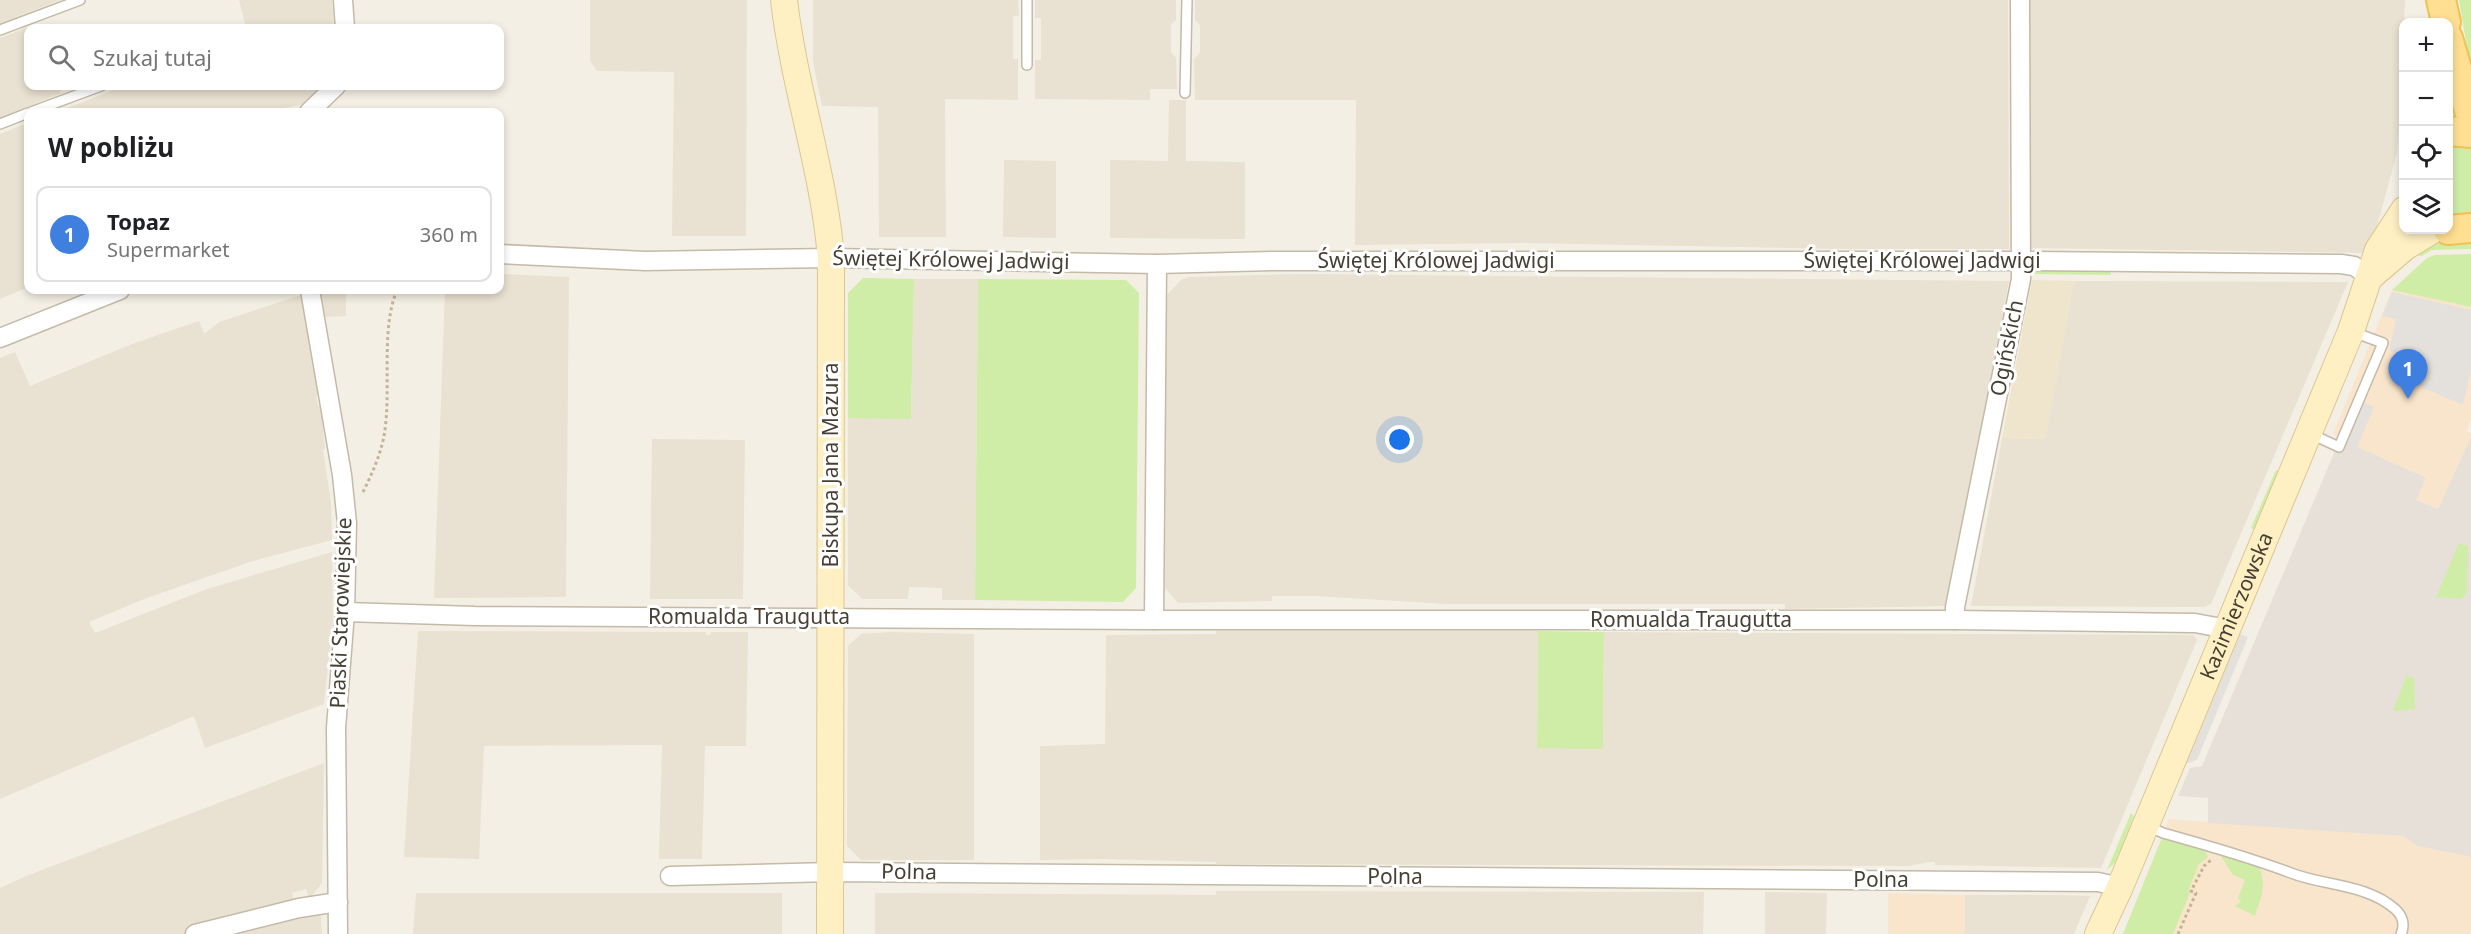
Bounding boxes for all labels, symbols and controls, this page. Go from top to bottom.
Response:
map controls [2399,18,2453,234]
button: + [2399,18,2453,72]
search box [24,24,504,90]
icon: search [45,41,78,74]
text: Szukaj tutaj [93,42,212,72]
button: − [2399,72,2453,126]
button: locate [2399,126,2453,180]
text: W pobliżu [48,129,174,165]
button: layers [2399,180,2453,234]
text: Topaz [107,206,170,236]
text: 1 [64,221,75,248]
text: 360 m [420,221,478,248]
text: Supermarket [107,236,230,263]
street label: Świętej Królowej Jadwigi [832,243,1070,275]
street label: Świętej Królowej Jadwigi [1317,246,1555,274]
street label: Świętej Królowej Jadwigi [1803,246,2041,274]
street label: Ogińskich [1983,297,2029,398]
pin: 1 [2388,350,2428,399]
street label: Biskupa Jana Mazura [816,363,844,567]
your location [1385,425,1414,454]
street label: Piaski Starowiejskie [323,517,357,709]
street label: Kazimierzowska [2193,528,2279,684]
street label: Romualda Traugutta [648,602,850,630]
street label: Romualda Traugutta [1590,605,1792,633]
street label: Polna [881,857,937,885]
street label: Polna [1367,862,1423,890]
street label: Polna [1853,865,1909,893]

